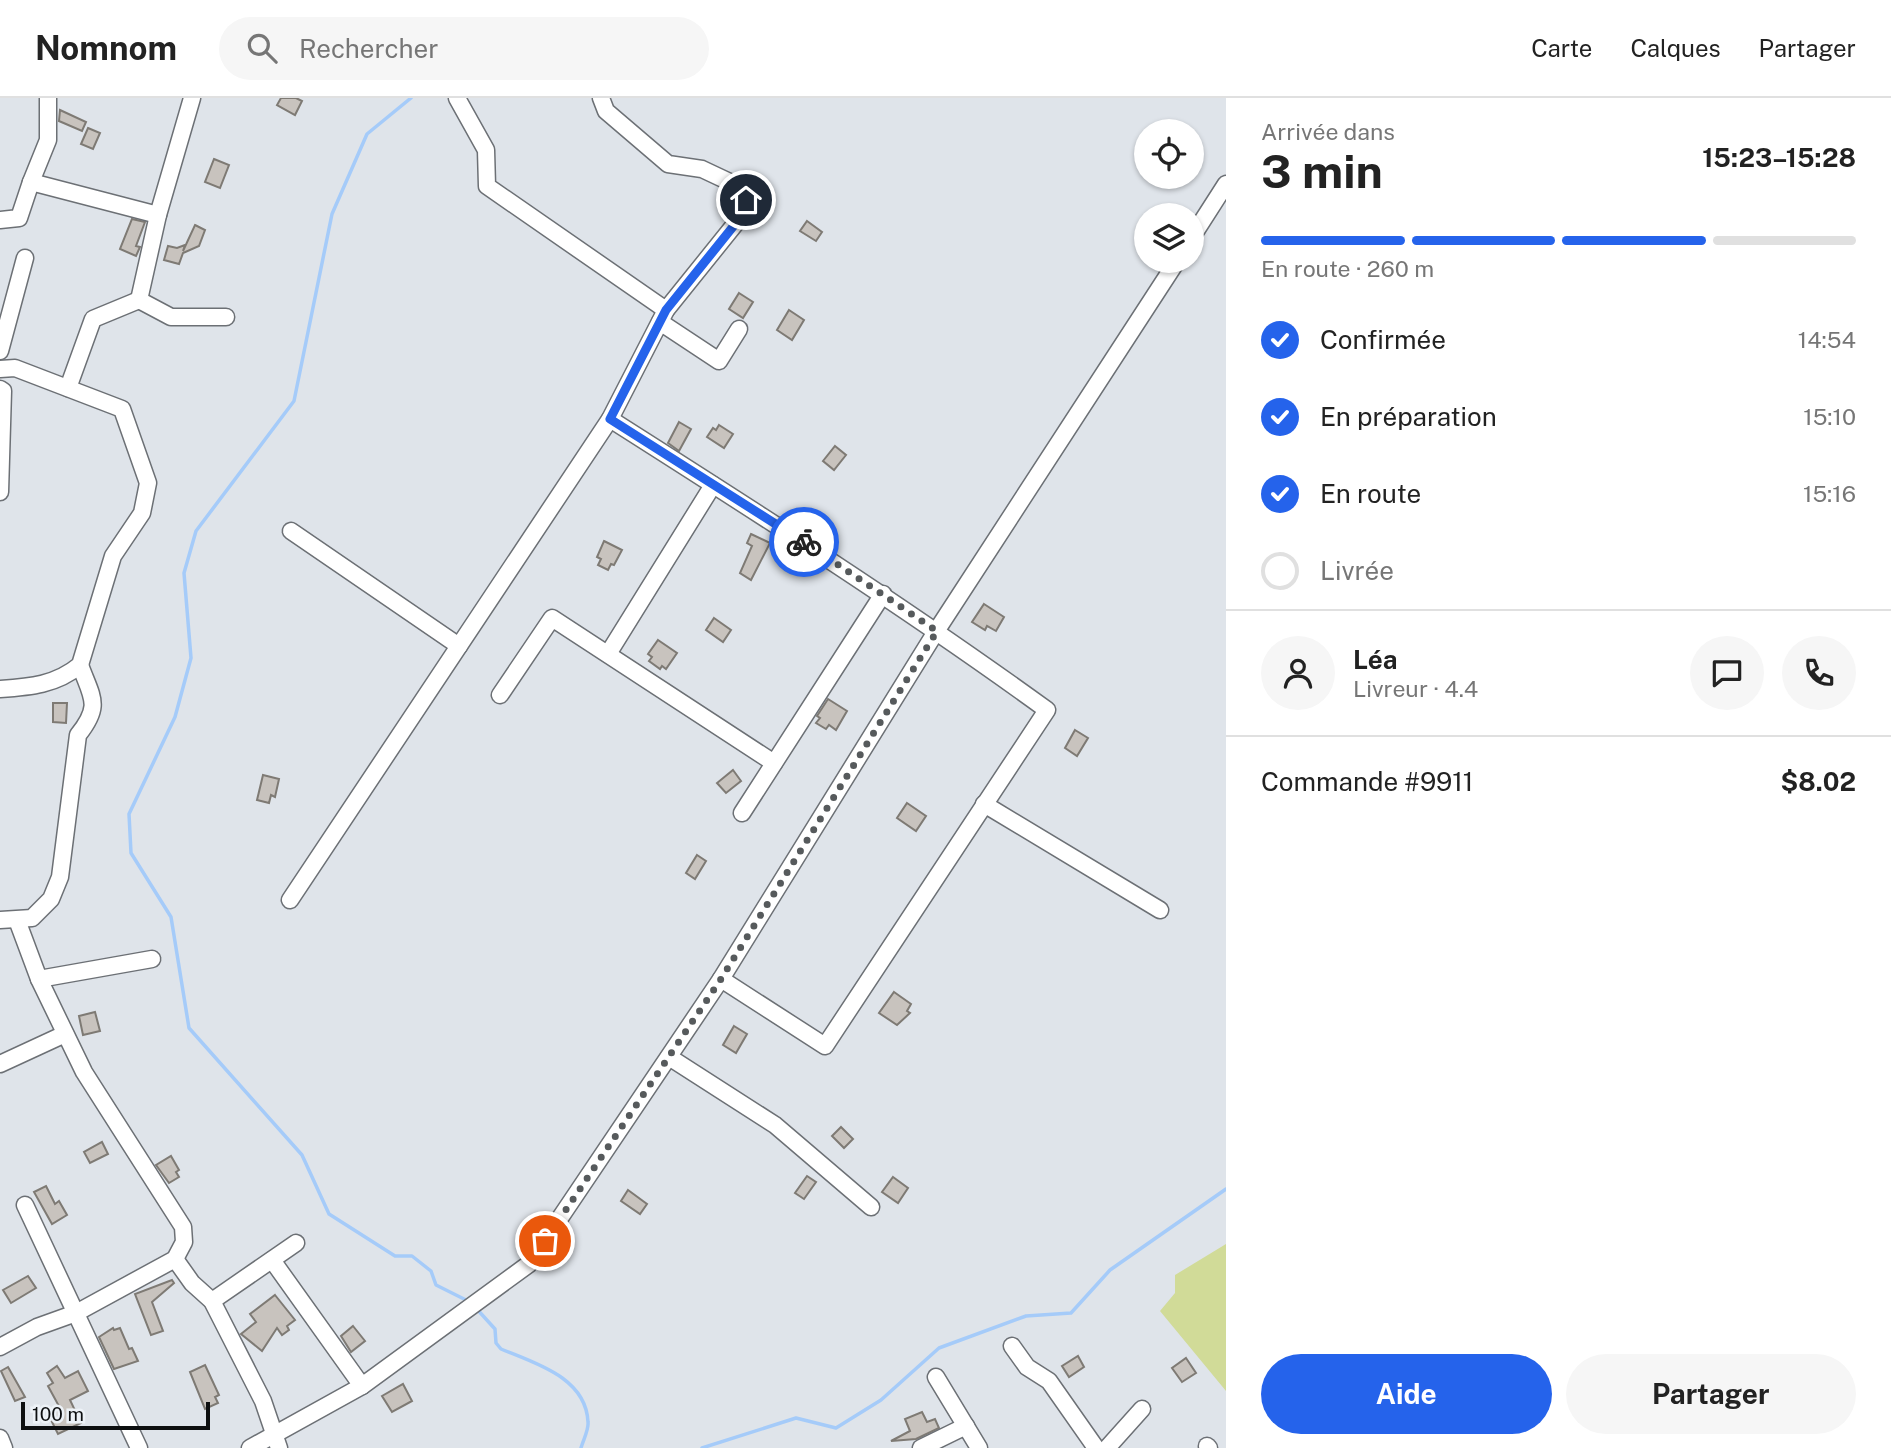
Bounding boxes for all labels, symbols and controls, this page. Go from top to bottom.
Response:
search box [219,17,709,80]
text: Nomnom [35,29,177,67]
icon: search [243,29,281,67]
text: Rechercher [299,33,438,64]
text: Carte [1531,34,1592,62]
text: Calques [1630,34,1721,62]
text: Partager [1759,34,1856,62]
text: Arrivée dans [1261,118,1395,145]
map controls [1134,119,1204,273]
button: locate [1134,119,1204,189]
text: 15:23–15:28 [1702,142,1856,173]
text: 3 min [1261,144,1383,198]
pin [716,170,776,230]
icon: home [727,181,765,219]
button: layers [1134,203,1204,273]
text: En route · 260 m [1261,255,1434,282]
icon: check [1261,321,1299,359]
text: Confirmée [1320,324,1446,355]
text: 14:54 [1798,326,1856,353]
icon: check [1261,398,1299,436]
text: En préparation [1320,401,1497,432]
text: 15:10 [1803,403,1856,430]
icon: check [1261,475,1299,513]
text: En route [1320,478,1421,509]
text: 15:16 [1803,480,1856,507]
courier [769,507,839,577]
icon: bike [785,523,823,561]
text: Livrée [1320,555,1394,586]
button: person [1261,636,1335,710]
button: chat [1690,636,1764,710]
button: phone [1782,636,1856,710]
text: Léa [1353,644,1397,675]
text: Livreur · 4.4 [1353,675,1478,702]
text: Commande #9911 [1261,766,1473,797]
text: $8.02 [1781,766,1856,797]
pin [515,1211,575,1271]
icon: bag [526,1222,564,1260]
button: Aide [1261,1354,1552,1434]
button: Partager [1566,1354,1856,1434]
scale bar [21,1399,210,1431]
text: 100 m [32,1403,84,1425]

